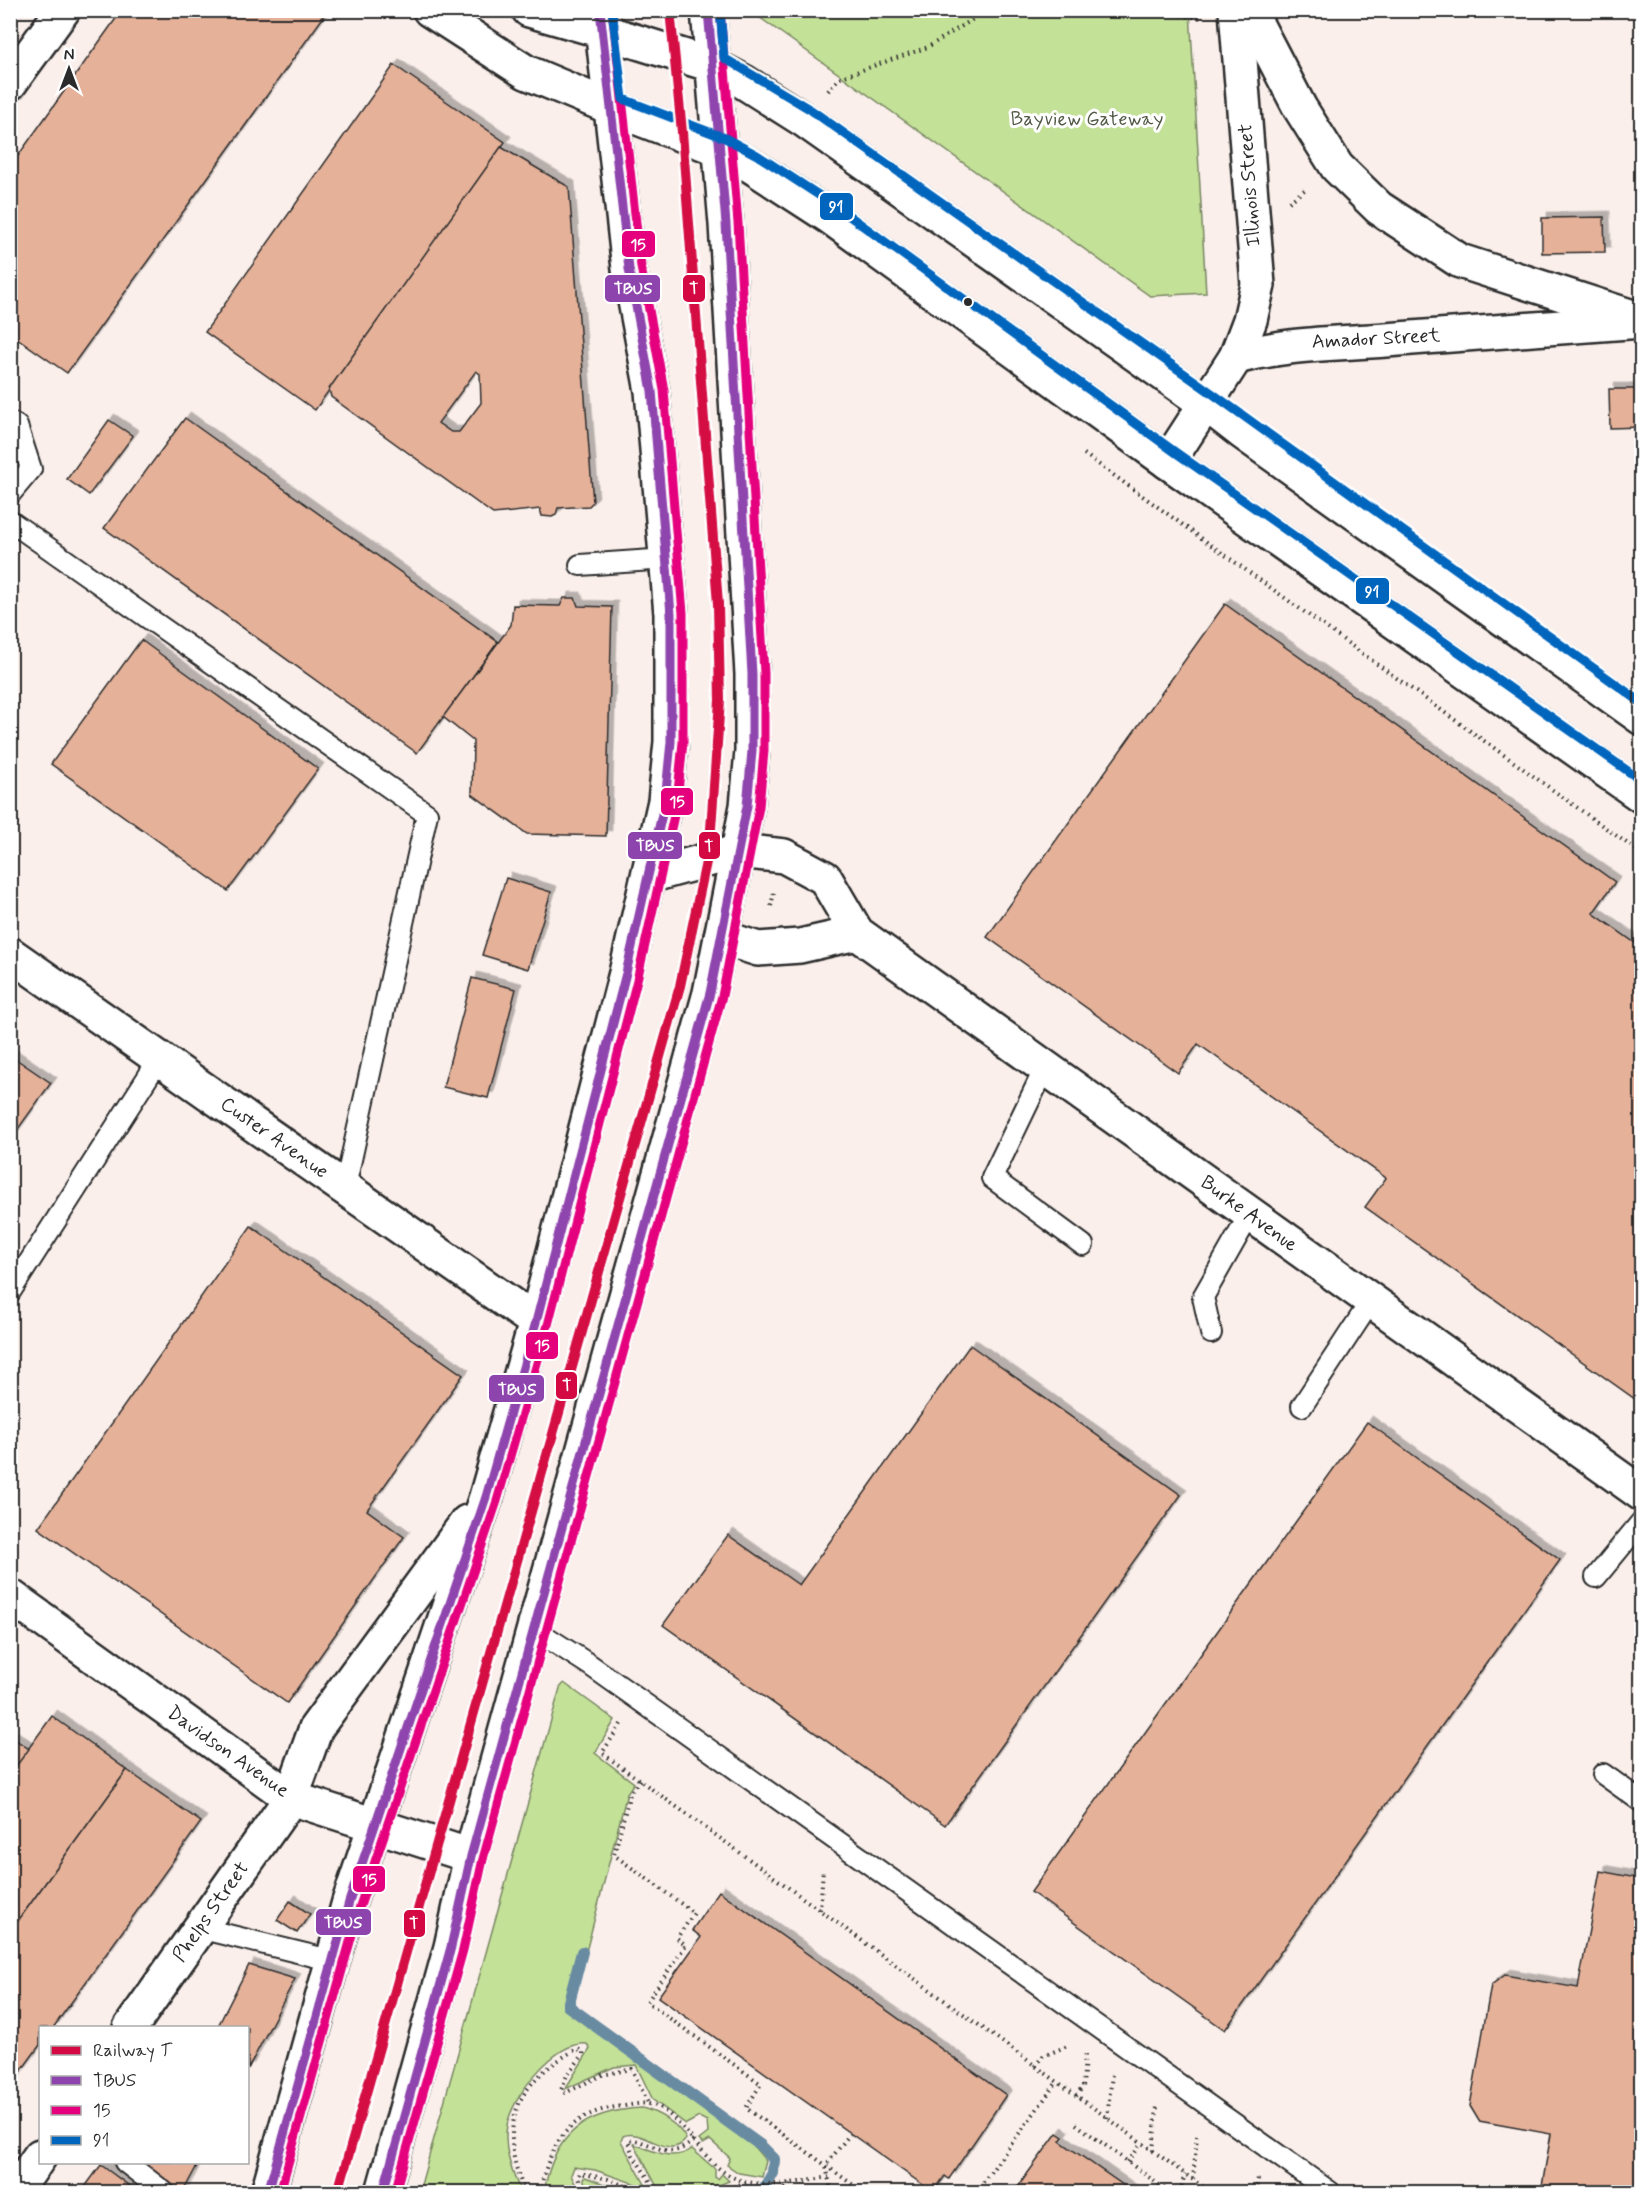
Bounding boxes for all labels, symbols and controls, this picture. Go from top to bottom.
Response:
north arrow [39,39,99,99]
text: N [64,45,74,66]
park label: Bayview Gateway [1011,106,1163,133]
street label: Illinois Street [1232,123,1268,247]
line badge: 91 [819,192,854,221]
text: 91 [829,197,843,218]
line badge: 15 [621,230,656,258]
text: 15 [630,235,646,256]
line badge: TBUS [604,274,661,303]
line badge: T [682,274,706,303]
text: TBUS [614,279,652,300]
text: T [689,279,699,300]
unlabelled marker [962,296,974,308]
street label: Amador Street [1311,322,1441,356]
line badge: 91 [1355,577,1390,605]
text: 91 [1365,582,1379,603]
line badge: 15 [660,787,694,816]
text: 15 [669,792,685,813]
line badge: TBUS [627,831,683,860]
line badge: T [698,831,721,860]
text: TBUS [636,836,674,857]
text: T [704,837,714,858]
street label: Custer Avenue [215,1091,333,1185]
street label: Burke Avenue [1195,1170,1303,1258]
line badge: 15 [525,1331,559,1360]
text: 15 [534,1336,550,1357]
line badge: T [555,1371,578,1400]
line badge: TBUS [488,1374,545,1403]
text: T [562,1376,572,1397]
text: TBUS [498,1380,536,1401]
street label: Davidson Avenue [161,1700,295,1804]
street label: Phelps Street [166,1856,256,1968]
line badge: 15 [352,1865,386,1893]
text: 15 [361,1870,377,1891]
line badge: TBUS [315,1908,372,1936]
line badge: T [403,1909,426,1938]
text: TBUS [324,1913,362,1934]
text: T [409,1914,419,1935]
legend [39,2026,249,2164]
text: Railway T [93,2039,173,2063]
text: TBUS [93,2069,136,2093]
text: 15 [93,2099,111,2123]
text: 91 [93,2129,110,2153]

